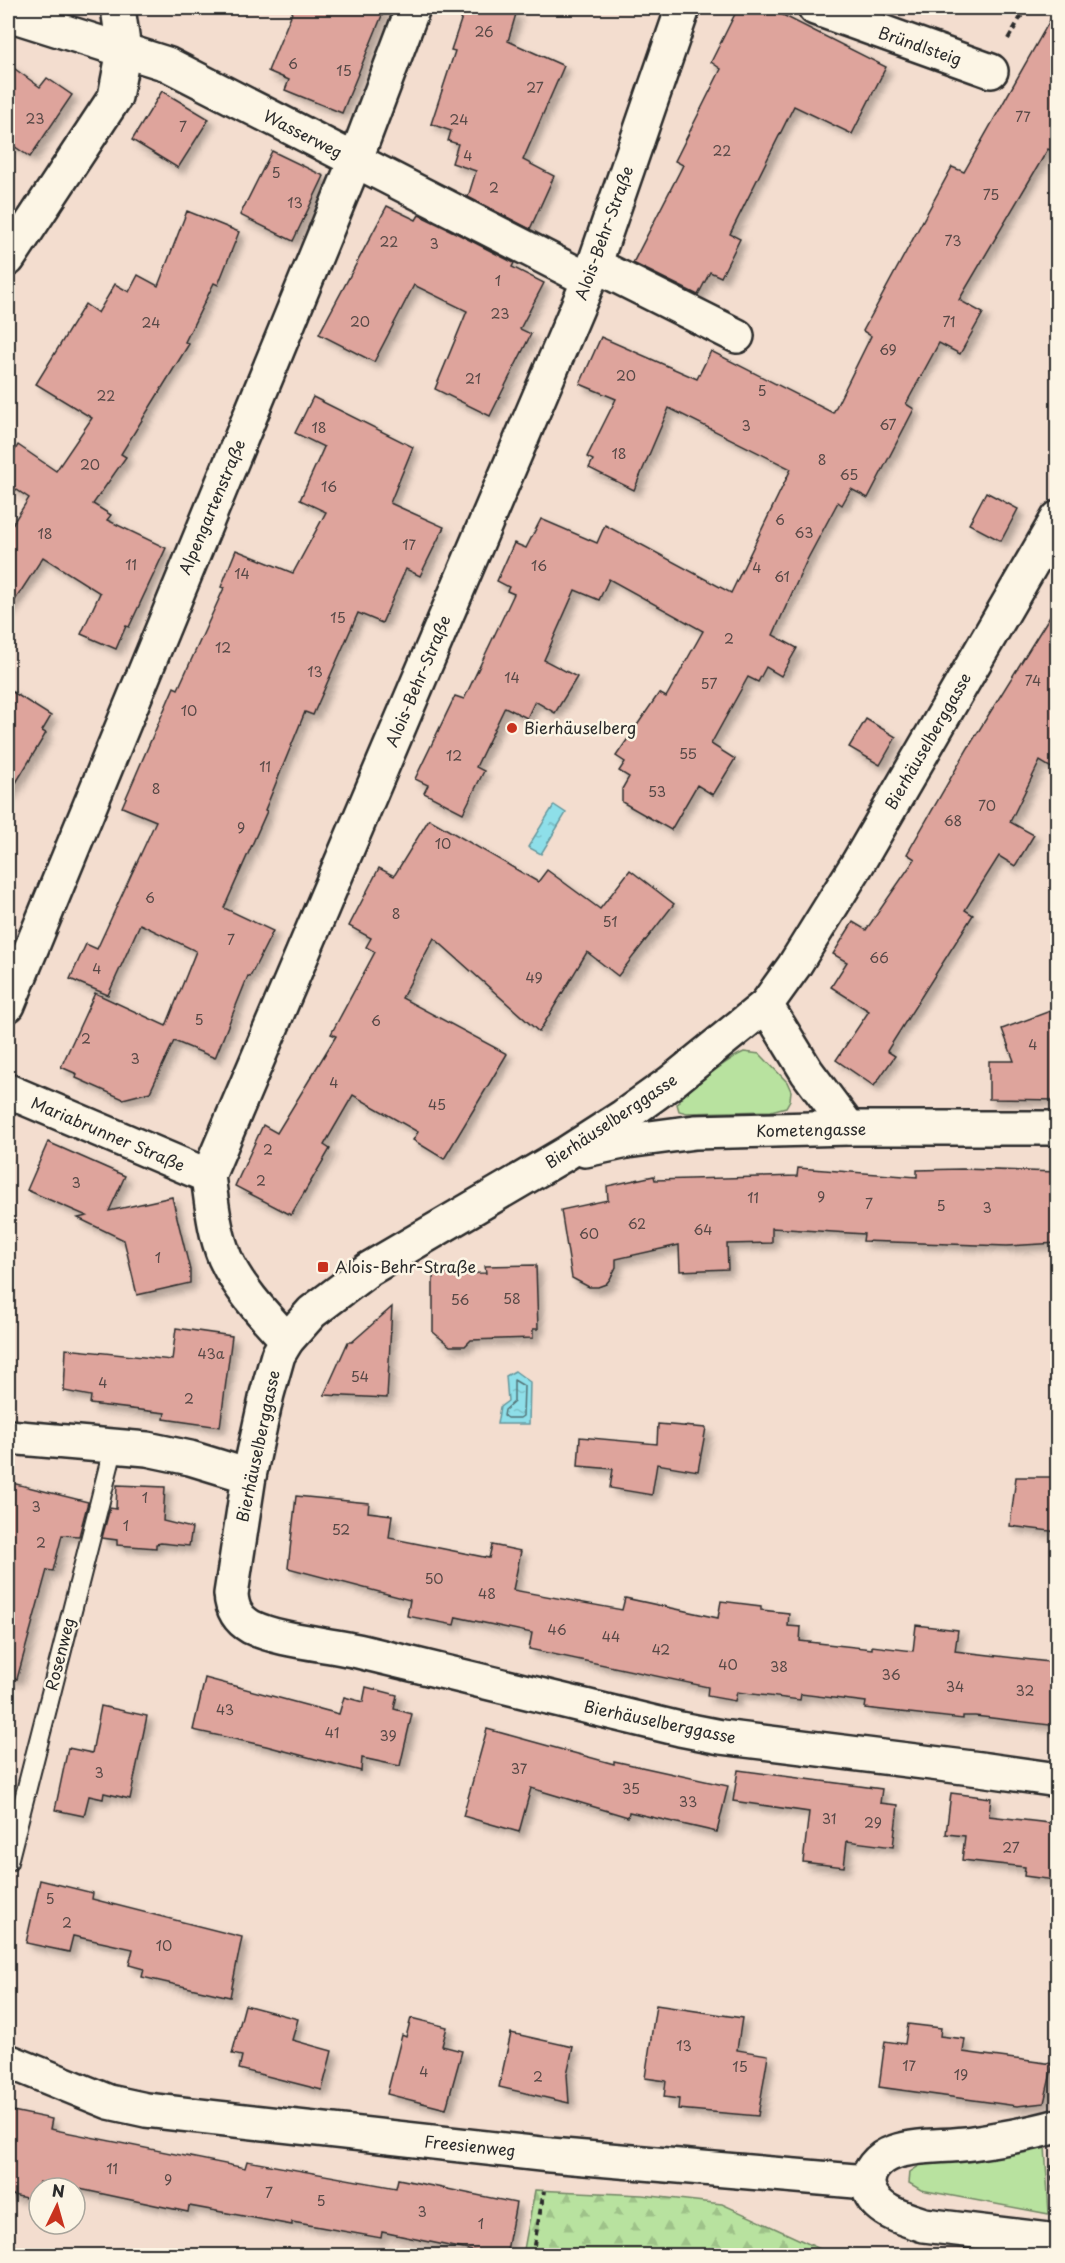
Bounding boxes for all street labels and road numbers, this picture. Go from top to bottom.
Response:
street label: Bründlsteig [875,20,965,71]
street label: Wasserweg [260,103,347,163]
street label: Alois-Behr-Straße [568,162,638,303]
street label: Alpengartenstraße [172,435,250,578]
street label: Alois-Behr-Straße [378,611,456,750]
street label: Bierhäuselberggasse [878,668,976,813]
street label: Bierhäuselberggasse [540,1067,681,1173]
street label: Mariabrunner Straße [28,1090,189,1176]
street label: Kometengasse [756,1116,866,1142]
street label: Bierhäuselberggasse [229,1368,285,1524]
street label: Rosenweg [38,1615,80,1693]
street label: Bierhäuselberggasse [582,1693,738,1749]
street label: Freesienweg [423,2128,517,2162]

